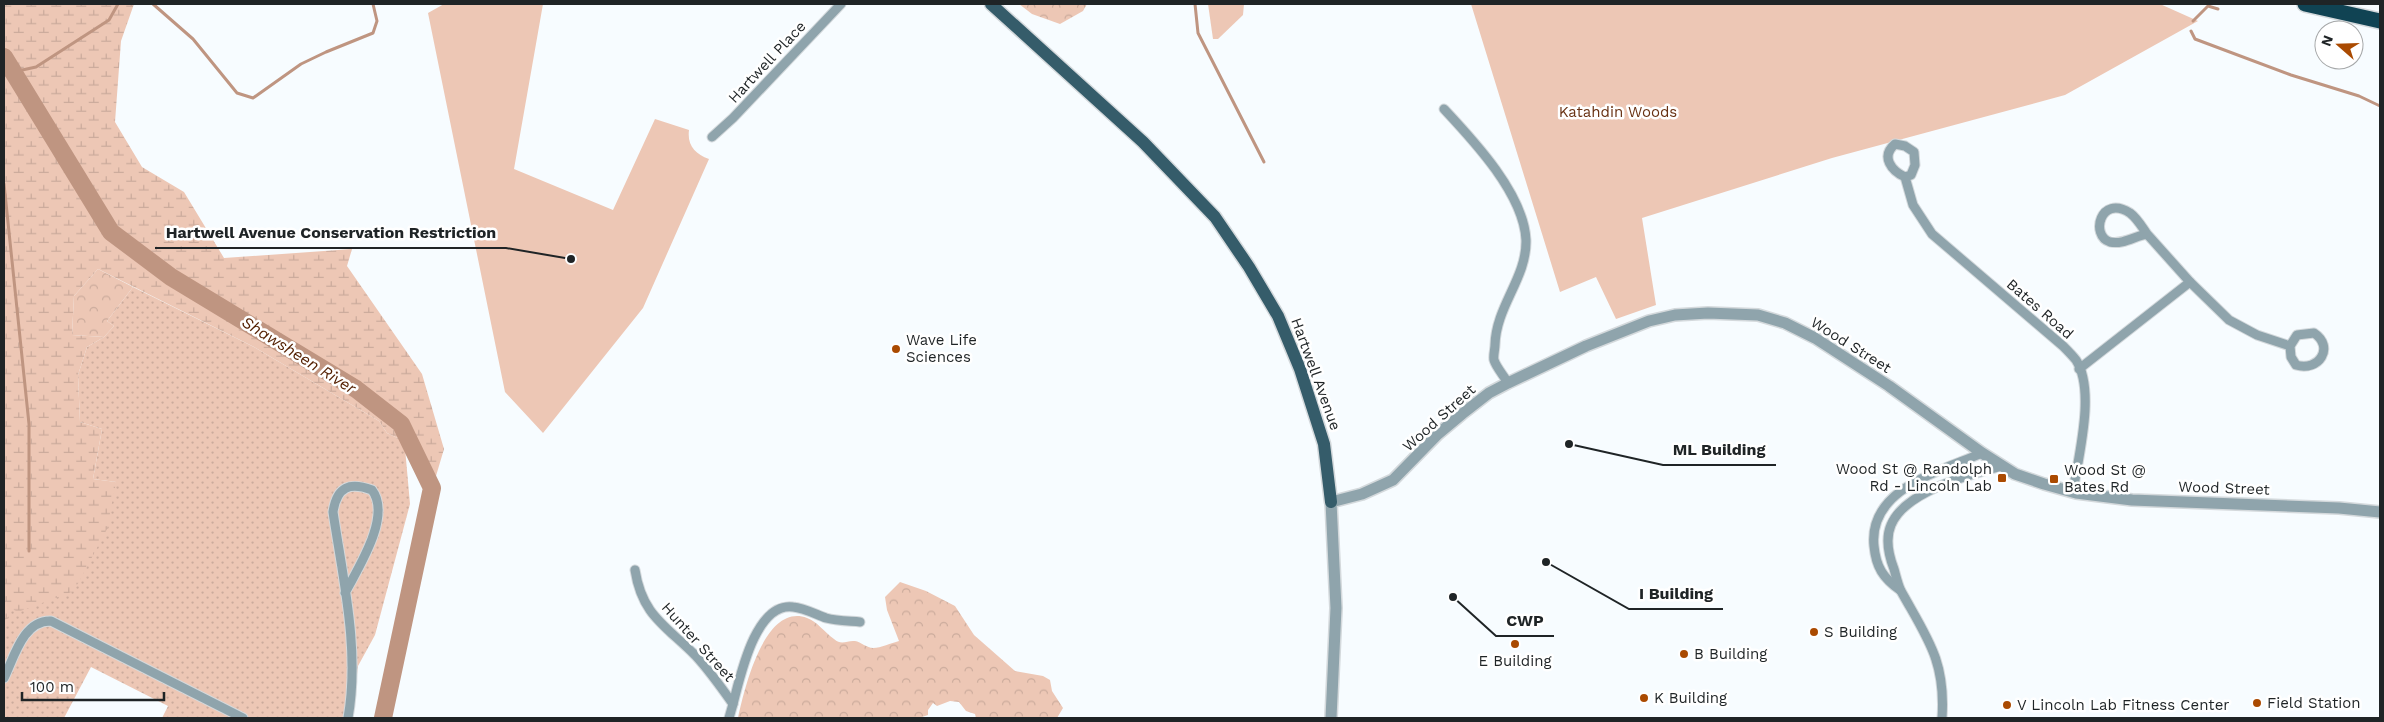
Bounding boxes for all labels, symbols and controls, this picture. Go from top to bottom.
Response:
street label: Hartwell Place [724,17,810,107]
north arrow [2314,20,2364,70]
text: N [2317,33,2336,48]
park label: Katahdin Woods [1559,103,1677,121]
callout: Hartwell Avenue Conservation Restriction [155,217,506,248]
text: Hartwell Avenue Conservation Restriction [166,223,496,242]
street label: Bates Road [2003,275,2077,343]
water label: Shawsheen River [238,312,360,398]
street label: Wood Street [1807,313,1895,377]
street label: Hartwell Avenue [1287,315,1345,433]
place label: Wave Life Sciences [906,331,977,366]
marker: Wave Life Sciences [890,343,902,355]
street label: Wood Street [1399,380,1480,455]
callout: ML Building [1663,434,1776,465]
text: ML Building [1673,440,1765,459]
place label: Wood St @ Randolph Rd - Lincoln Lab [1836,460,1992,495]
place label: Wood St @ Bates Rd [2064,461,2146,496]
marker: Wood St @ Randolph Rd - Lincoln Lab [1996,472,2008,484]
marker: Wood St @ Bates Rd [2048,473,2060,485]
street label: Wood Street [2178,477,2271,499]
callout: I Building [1629,578,1723,609]
text: I Building [1639,584,1713,603]
street label: Hunter Street [658,599,739,686]
callout: CWP [1496,605,1554,636]
text: CWP [1506,611,1544,630]
place label: S Building [1824,623,1897,641]
marker: S Building [1808,626,1820,638]
marker: E Building [1509,638,1521,650]
place label: B Building [1694,645,1767,663]
marker: B Building [1678,648,1690,660]
place label: E Building [1479,652,1552,670]
scale bar [22,670,165,702]
text: 100 m [30,678,74,696]
place label: K Building [1654,689,1727,707]
marker: K Building [1638,692,1650,704]
place label: Field Station [2267,694,2361,712]
place label: V Lincoln Lab Fitness Center [2017,696,2229,714]
marker: Field Station [2251,697,2263,709]
marker: V Lincoln Lab Fitness Center [2001,699,2013,711]

